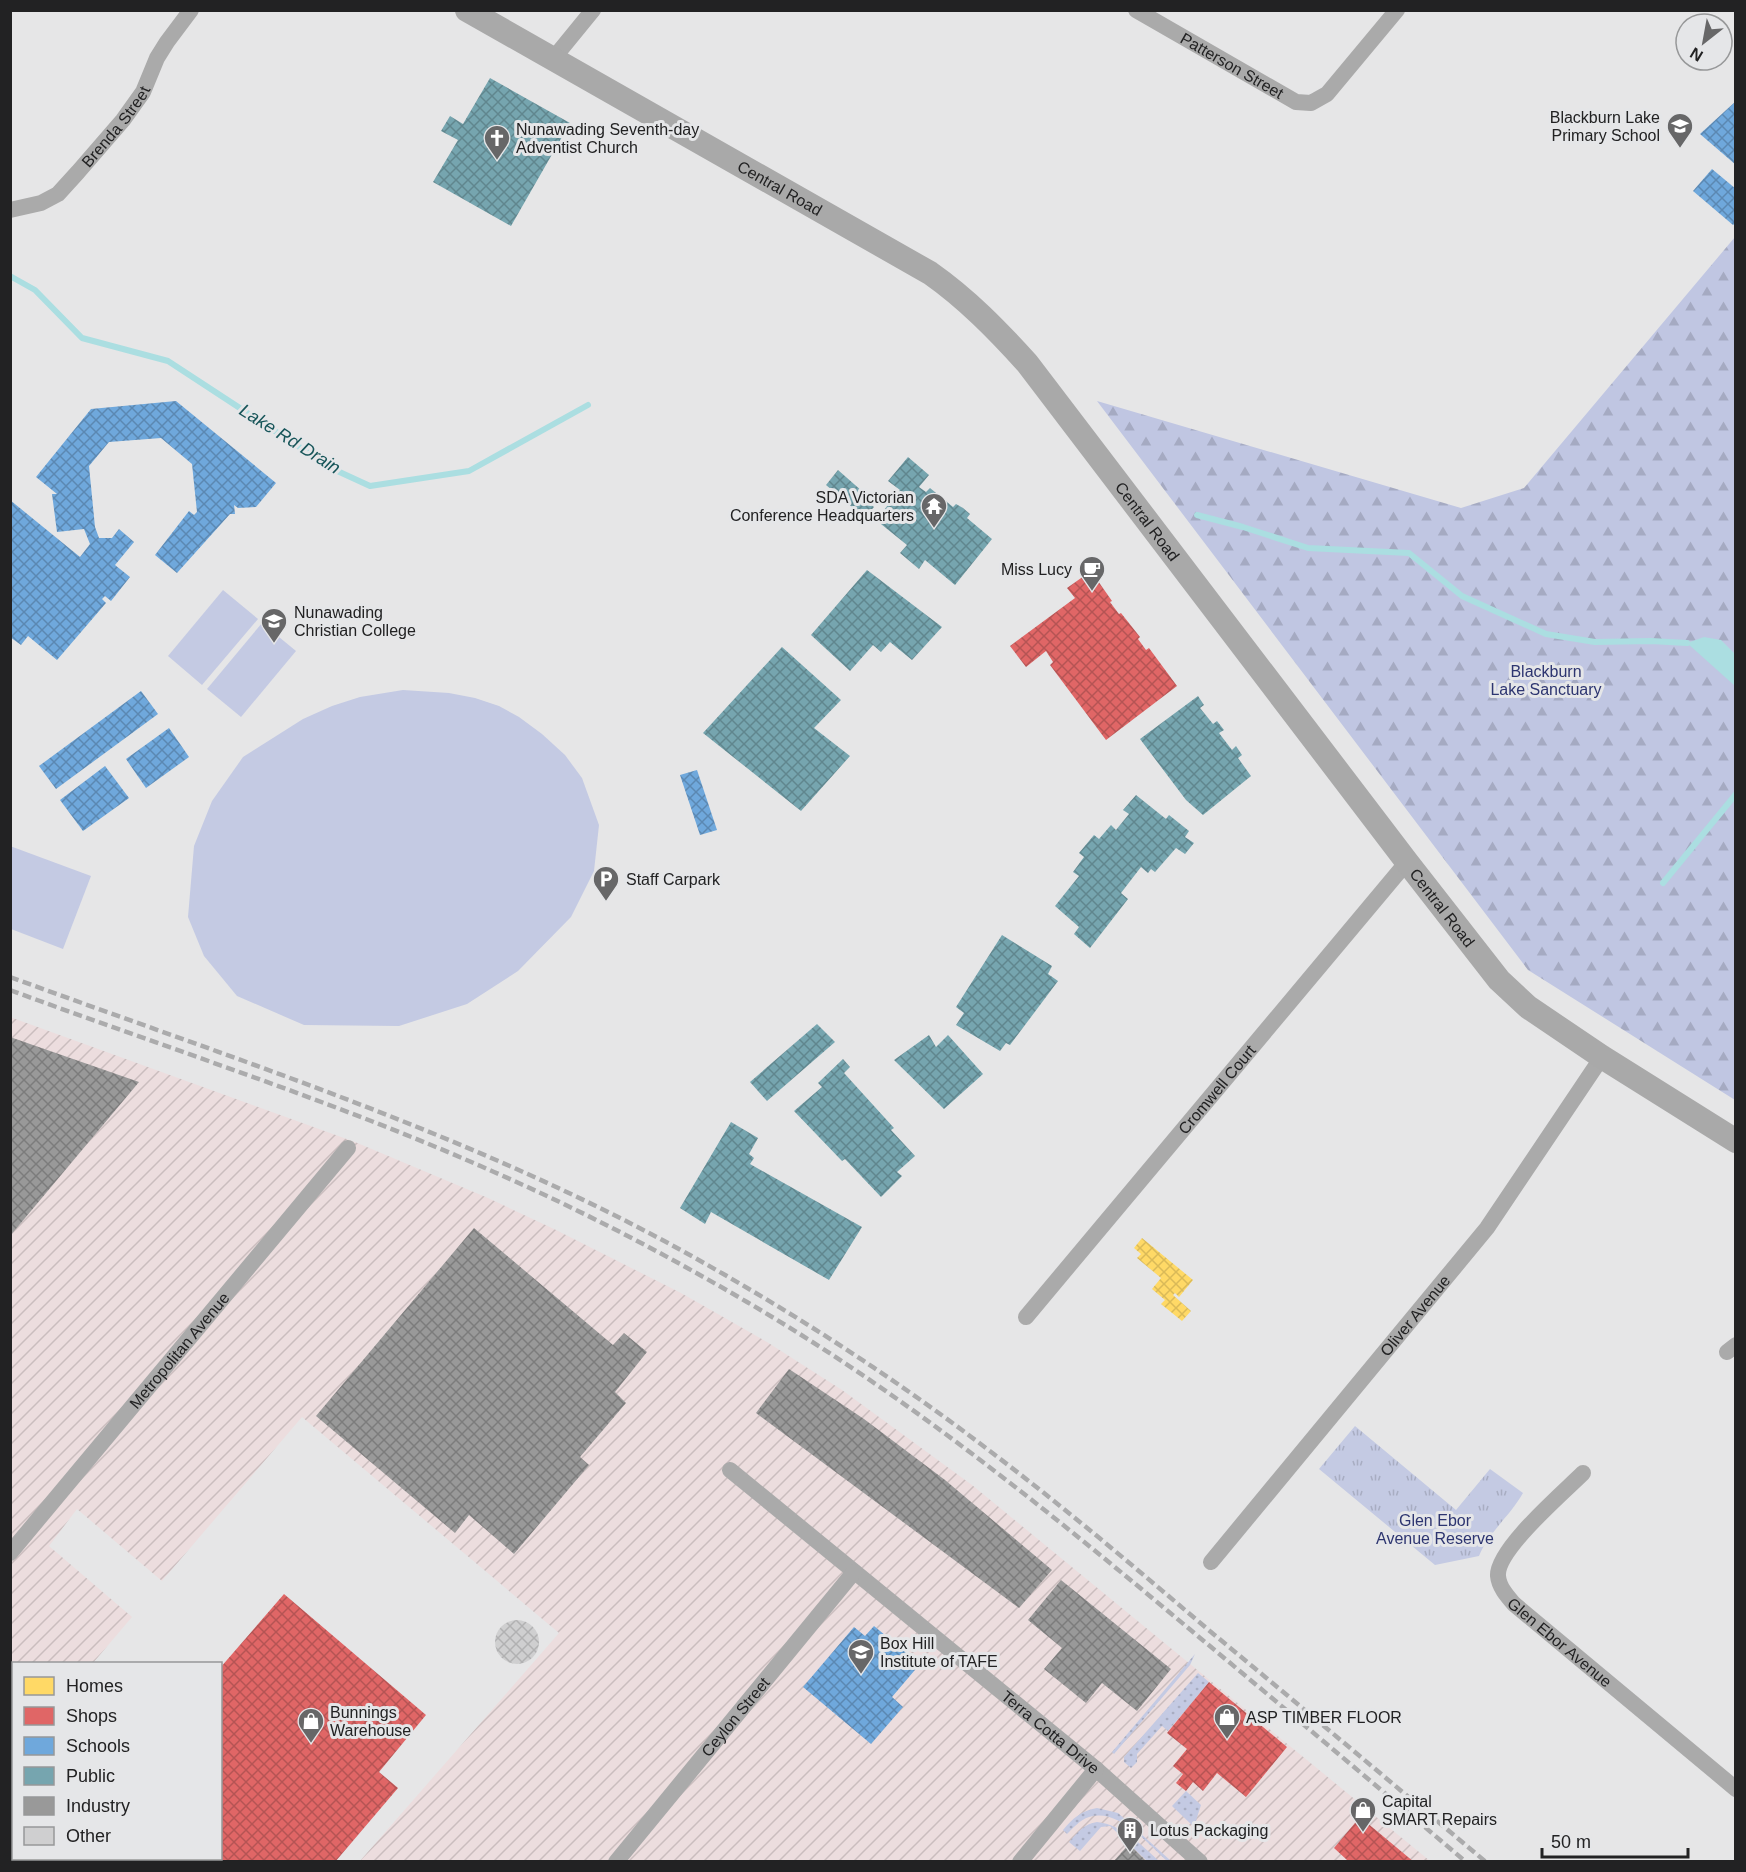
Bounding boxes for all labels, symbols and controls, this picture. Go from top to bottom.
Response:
north arrow [1674,12,1734,72]
street label: Patterson Street [1178,30,1287,102]
text: N [1687,44,1706,65]
street label: Brenda Street [78,83,154,170]
place label: Blackburn Lake Primary School [1550,109,1660,144]
school or university icon: Blackburn Lake Primary School [1665,111,1695,149]
place label: Nunawading Seventh-day Adventist Church [516,121,699,156]
church icon: Nunawading Seventh-day Adventist Church [482,123,512,161]
street label: Central Road [735,158,825,219]
water label: Lake Rd Drain [236,400,344,478]
street label: Central Road [1112,479,1182,564]
place label: SDA Victorian Conference Headquarters [730,489,914,524]
temple icon: SDA Victorian Conference Headquarters [919,491,949,529]
cafe icon: Miss Lucy [1077,554,1107,592]
place label: Miss Lucy [1001,561,1072,578]
place label: Nunawading Christian College [294,604,416,639]
school or university icon: Nunawading Christian College [259,606,289,644]
park label: Blackburn Lake Sanctuary [1490,663,1602,698]
parking icon: Staff Carpark [591,864,621,902]
street label: Central Road [1406,865,1478,950]
place label: Staff Carpark [626,871,721,888]
street label: Cromwell Court [1175,1041,1259,1137]
street label: Oliver Avenue [1377,1272,1453,1359]
street label: Metropolitan Avenue [126,1289,233,1412]
park label: Glen Ebor Avenue Reserve [1376,1512,1494,1547]
street label: Glen Ebor Avenue [1504,1594,1615,1691]
place label: Box Hill Institute of TAFE [880,1635,998,1670]
school or university icon: Box Hill Institute of TAFE [846,1637,876,1675]
legend [12,1662,222,1860]
street label: Ceylon Street [698,1674,773,1760]
text: Homes [66,1676,123,1696]
street label: Terra Cotta Drive [998,1687,1103,1777]
shop icon: ASP TIMBER FLOOR [1212,1702,1242,1740]
place label: Bunnings Warehouse [330,1704,411,1739]
text: Shops [66,1706,117,1726]
shop icon: Bunnings Warehouse [296,1706,326,1744]
place label: ASP TIMBER FLOOR [1246,1709,1402,1726]
text: Schools [66,1736,130,1756]
text: Public [66,1766,115,1786]
place label: Capital SMART Repairs [1382,1793,1497,1828]
shop icon: Capital SMART Repairs [1348,1795,1378,1833]
text: Industry [66,1796,130,1816]
building icon: Lotus Packaging [1115,1815,1145,1853]
scale bar [1542,1821,1688,1859]
place label: Lotus Packaging [1150,1822,1268,1839]
text: Other [66,1826,111,1846]
text: 50 m [1551,1832,1591,1852]

